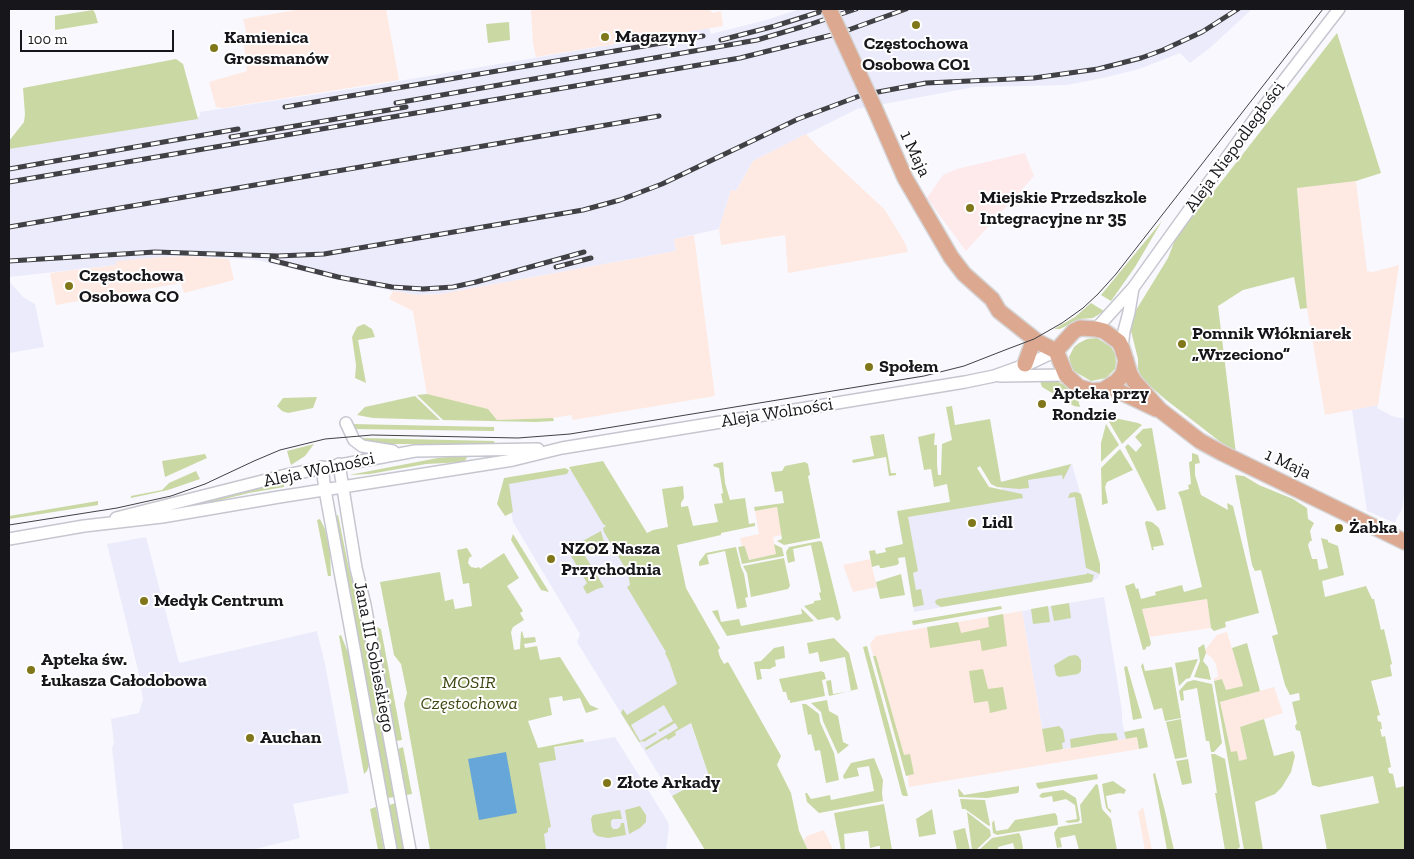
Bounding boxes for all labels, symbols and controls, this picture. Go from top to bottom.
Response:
marker: Częstochowa Osobowa CO1 [910,19,922,31]
scale bar [22,20,176,52]
place label: Magazyny [615,26,697,48]
place label: Kamienica Grossmanów [224,27,329,70]
text: 100 m [28,30,67,48]
marker: Magazyny [599,31,611,43]
place label: Częstochowa Osobowa CO1 [862,33,970,76]
marker: Kamienica Grossmanów [208,42,220,54]
street label: Aleja Niepodległości [1180,77,1290,217]
street label: 1 Maja [895,127,935,181]
place label: Miejskie Przedszkole Integracyjne nr 35 [980,187,1147,230]
marker: Miejskie Przedszkole Integracyjne nr 35 [964,202,976,214]
place label: Częstochowa Osobowa CO [79,265,184,308]
marker: Częstochowa Osobowa CO [63,280,75,292]
place label: Pomnik Włókniarek „Wrzeciono” [1192,323,1351,366]
marker: Pomnik Włókniarek „Wrzeciono” [1176,338,1188,350]
place label: Społem [879,356,938,378]
marker: Społem [863,361,875,373]
place label: Apteka przy Rondzie [1052,383,1149,426]
street label: Aleja Wolności [719,393,835,433]
marker: Apteka przy Rondzie [1036,398,1048,410]
street label: 1 Maja [1261,444,1315,484]
street label: Aleja Wolności [261,448,377,492]
place label: Lidl [982,512,1013,534]
marker: Lidl [966,517,978,529]
place label: Żabka [1349,517,1398,539]
marker: Żabka [1333,522,1345,534]
place label: NZOZ Nasza Przychodnia [561,538,661,580]
marker: NZOZ Nasza Przychodnia [545,553,557,565]
street label: Jana III Sobieskiego [349,580,399,734]
place label: Medyk Centrum [154,590,284,612]
marker: Medyk Centrum [138,595,150,607]
place label: Apteka św. Łukasza Całodobowa [41,649,207,692]
marker: Apteka św. Łukasza Całodobowa [25,664,37,676]
park label: MOSIR Częstochowa [420,672,518,714]
place label: Auchan [260,727,321,749]
marker: Auchan [244,732,256,744]
place label: Złote Arkady [617,772,720,794]
marker: Złote Arkady [601,777,613,789]

